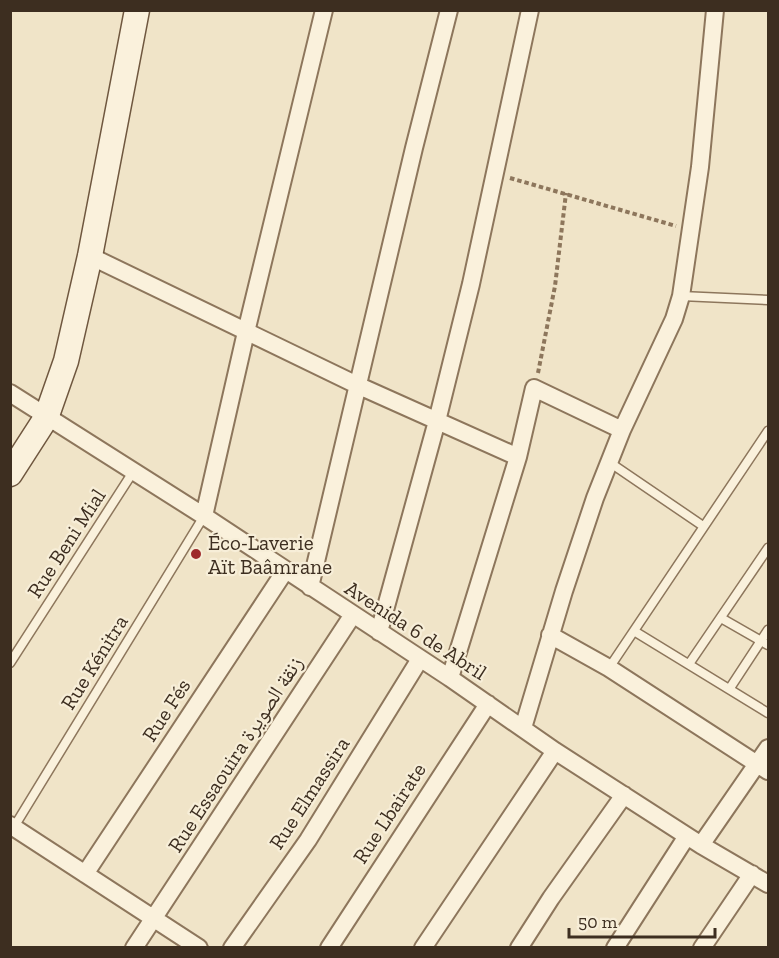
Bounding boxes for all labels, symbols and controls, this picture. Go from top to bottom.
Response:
street label: Rue Beni Mial [22,484,111,602]
place label: Éco-Laverie Aït Baâmrane [208,530,332,579]
marker: Éco-Laverie Aït Baâmrane [189,547,203,561]
street label: Avenida 6 de Abril [341,575,492,685]
street label: Rue Kénitra [55,610,133,714]
street label: Rue Essaouira زنقة الصويرة [162,651,308,857]
street label: Rue Fés [137,674,195,746]
street label: Rue Elmassira [263,732,355,854]
street label: Rue Lbairate [347,758,431,868]
scale bar [569,901,714,939]
text: 50 m [578,911,618,933]

